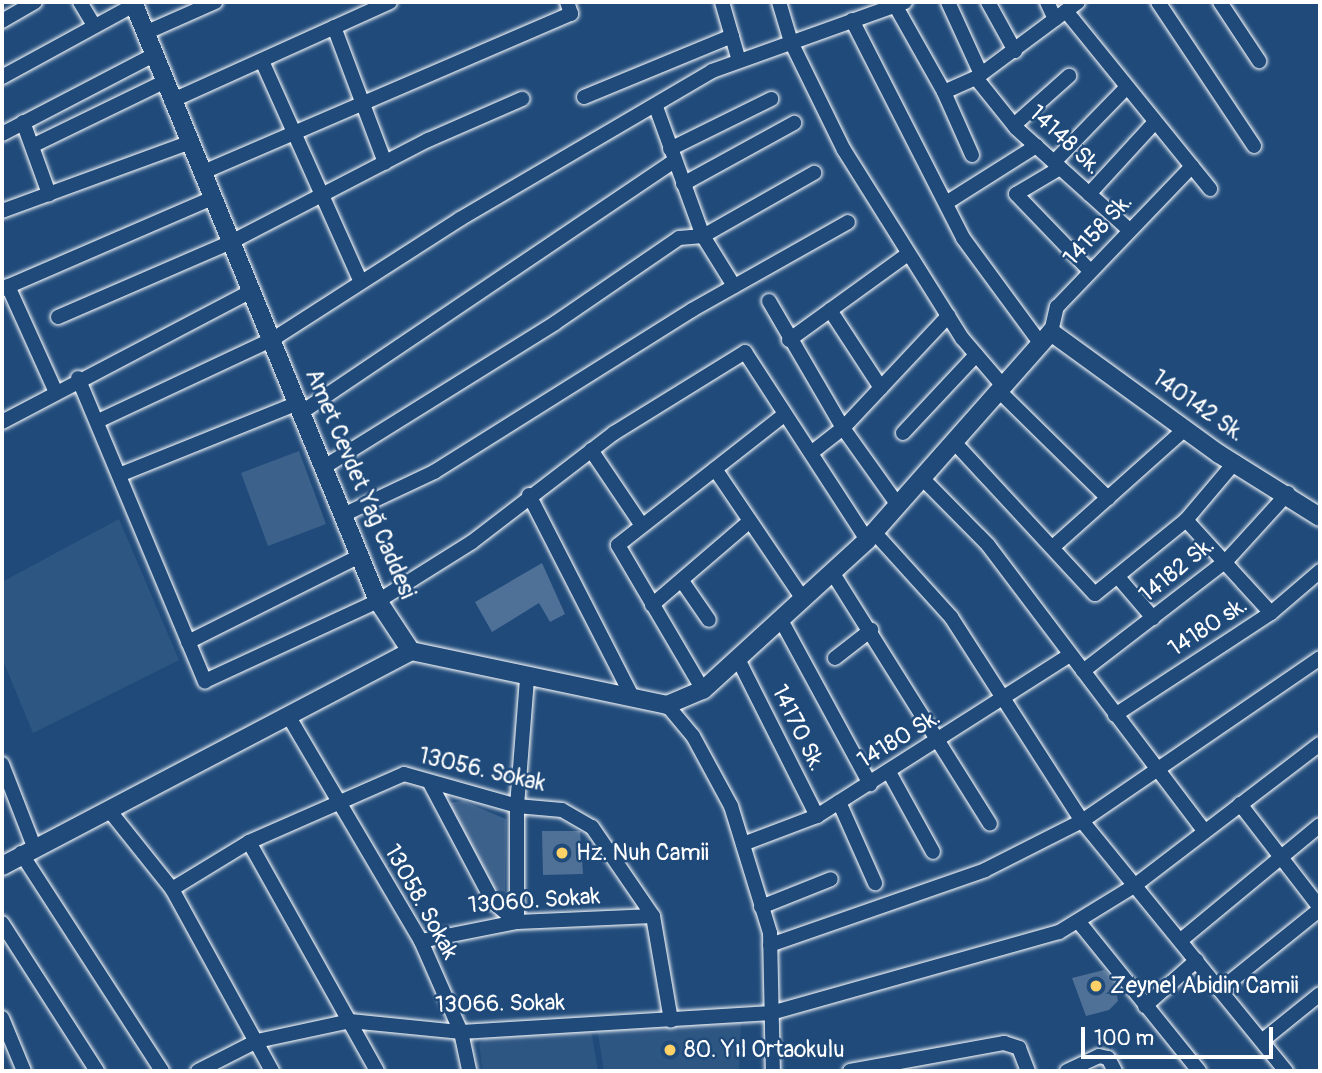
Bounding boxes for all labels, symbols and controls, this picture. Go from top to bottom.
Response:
street label: 14148 Sk. [1023,99,1107,181]
street label: 14158 Sk. [1058,188,1138,272]
street label: 140142 Sk. [1147,364,1249,448]
street label: Amet Cevdet Yağ Caddesi [299,365,421,603]
street label: 14182 Sk. [1134,531,1220,609]
street label: 14180 sk. [1163,591,1253,663]
street label: 14170 Sk. [765,681,831,775]
street label: 14180 Sk. [853,704,945,774]
street label: 13056. Sokak [416,742,548,798]
place label: Hz. Nuh Camii [576,839,709,867]
street label: 13058. Sokak [378,840,464,964]
marker: Hz. Nuh Camii [554,845,570,861]
street label: 13060. Sokak [467,883,601,919]
place label: Zeynel Abidin Camii [1110,972,1299,1000]
marker: Zeynel Abidin Camii [1088,978,1104,994]
street label: 13066. Sokak [435,989,565,1019]
scale bar [1084,1014,1276,1058]
text: 100 m [1094,1025,1154,1052]
place label: 80. Yıl Ortaokulu [684,1036,845,1064]
marker: 80. Yıl Ortaokulu [662,1042,678,1058]

